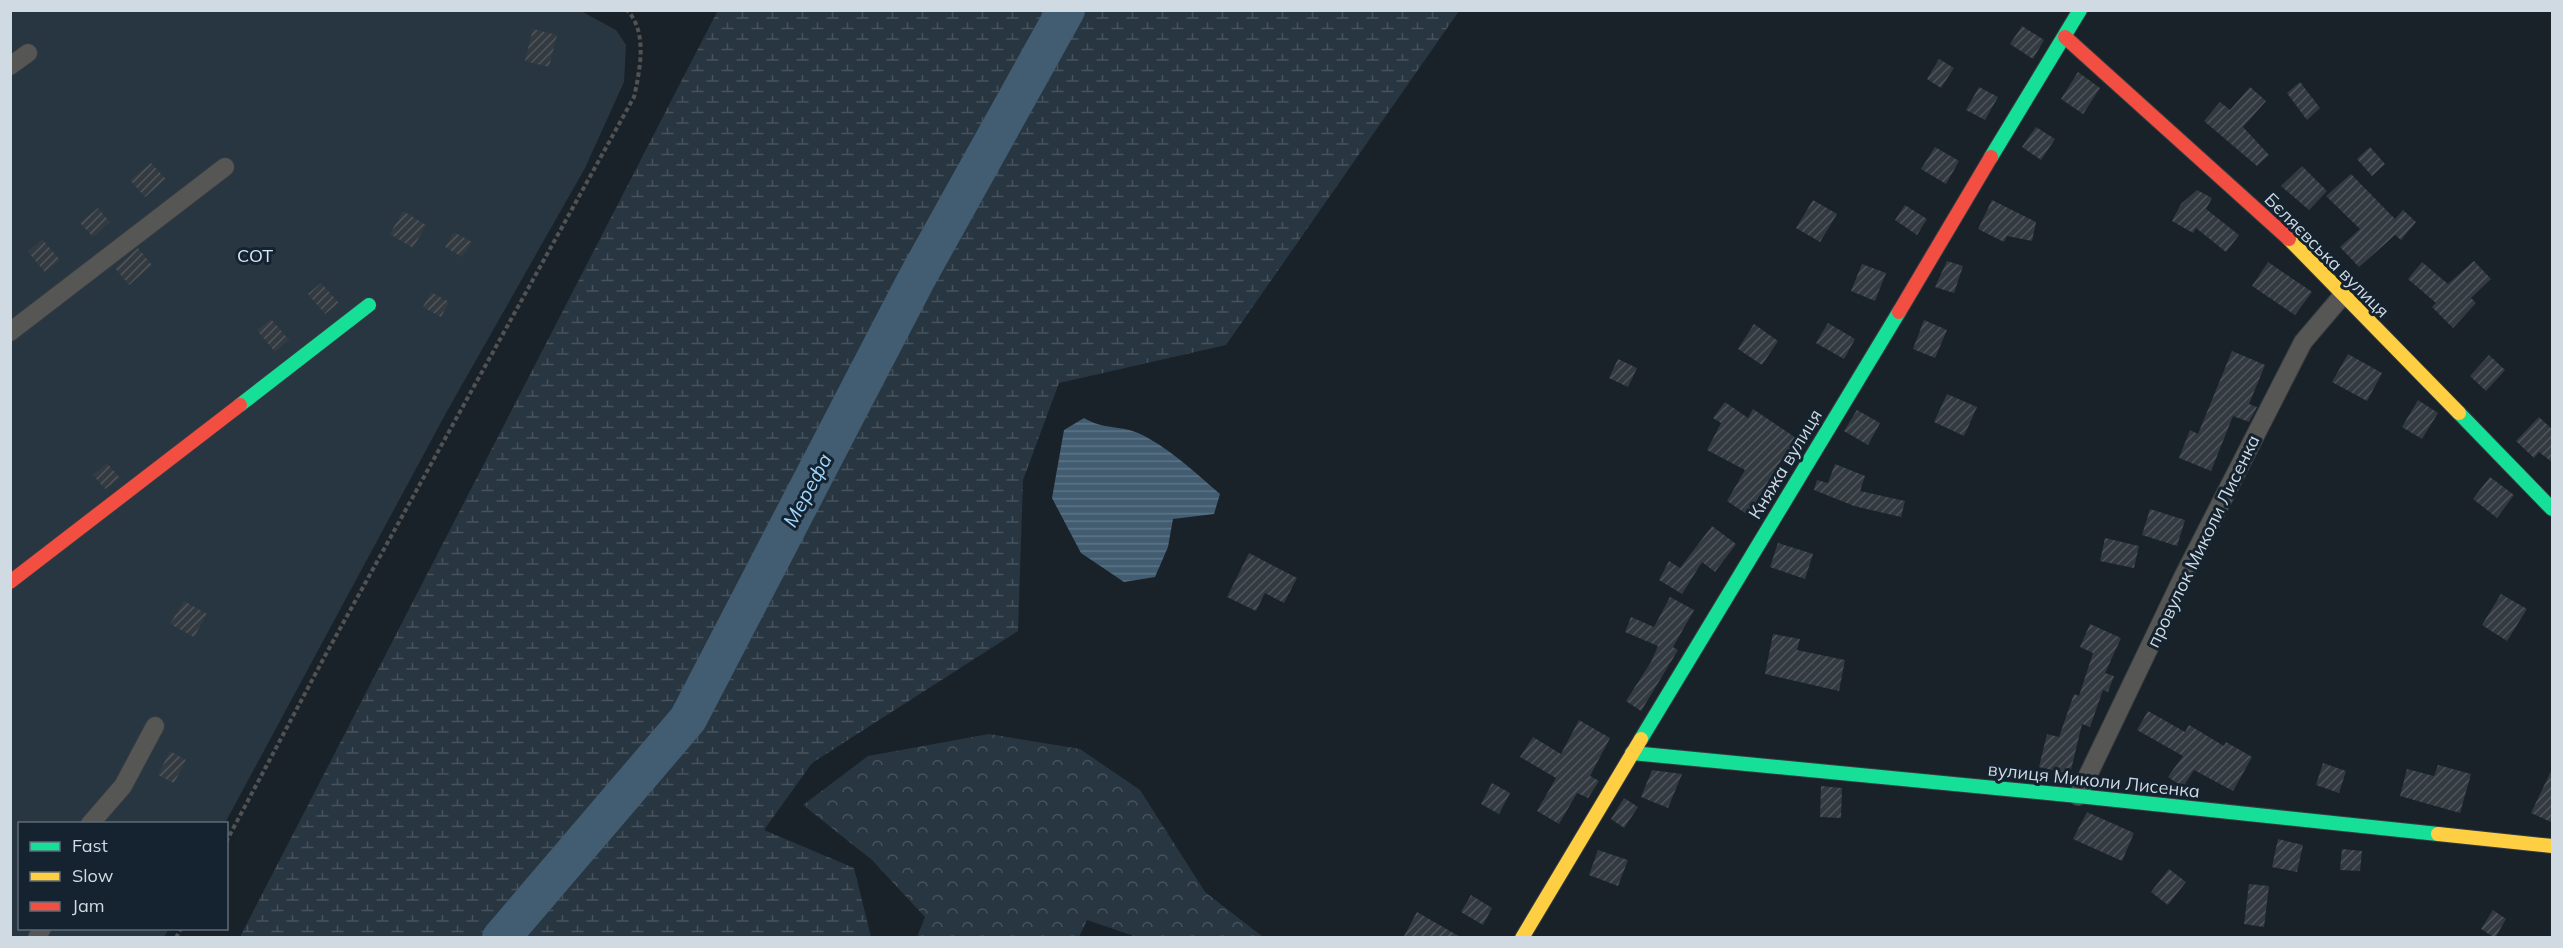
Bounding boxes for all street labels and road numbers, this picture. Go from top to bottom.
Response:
street label: Бєляєвська вулиця [2260,188,2394,322]
street label: Княжа вулиця [1743,405,1827,523]
street label: провулок Миколи Лисенка [2141,431,2265,651]
street label: вулиця Миколи Лисенка [1987,757,2201,803]

